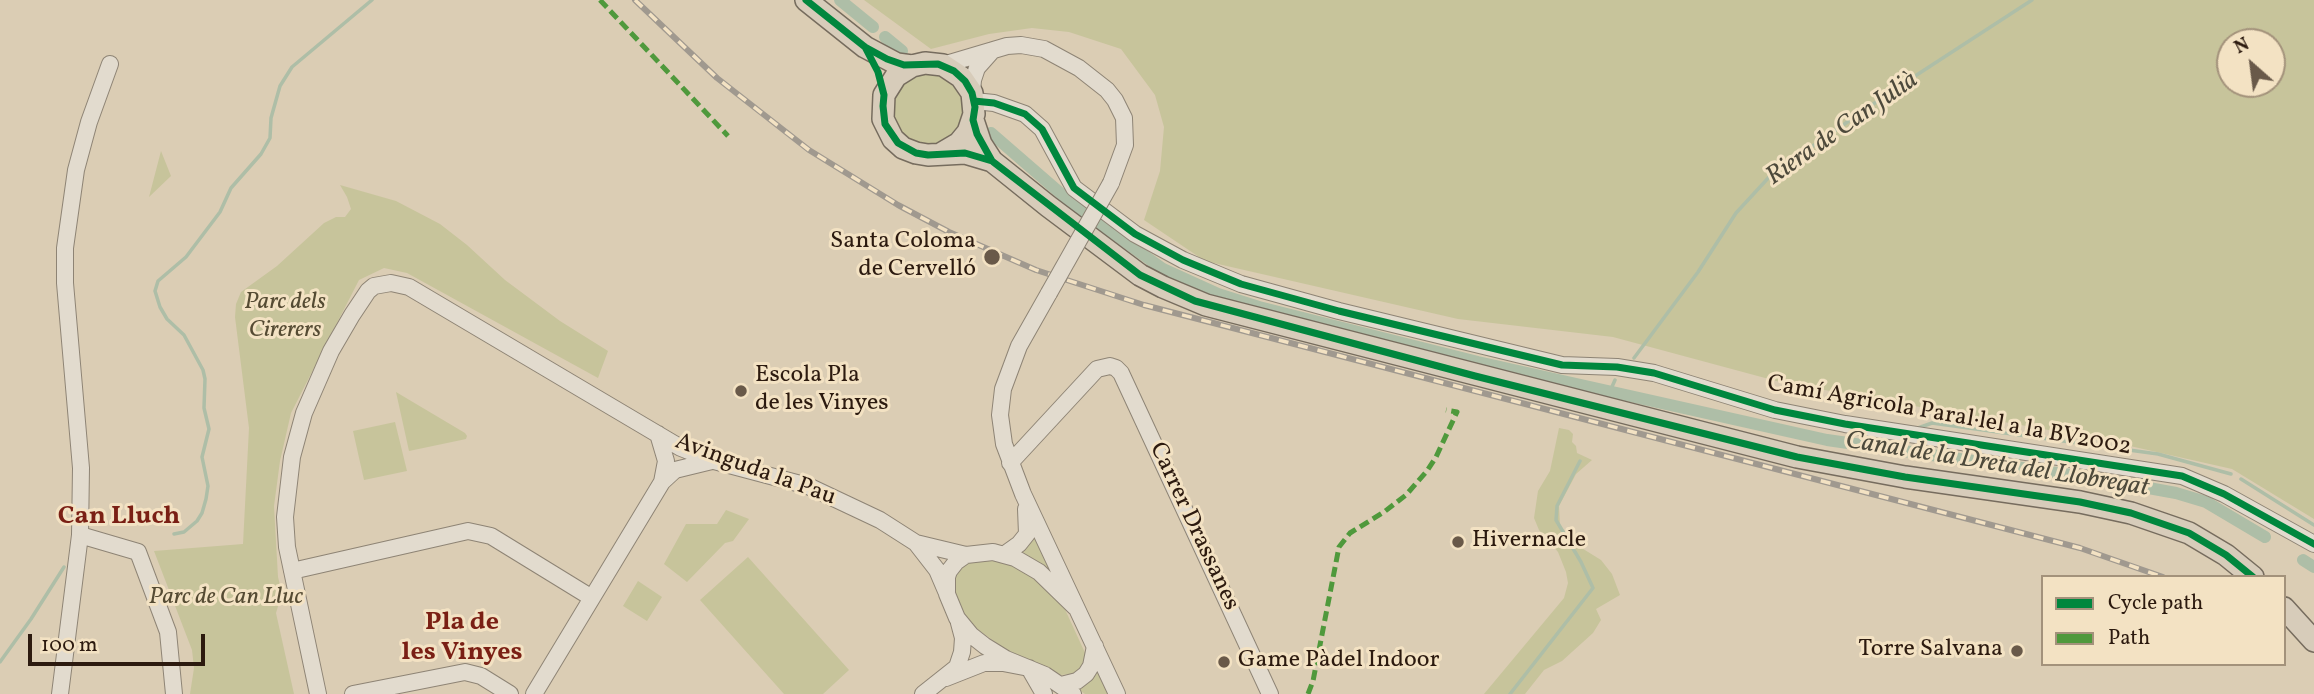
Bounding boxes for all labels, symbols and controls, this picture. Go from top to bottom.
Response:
north arrow [2216,28,2286,98]
text: N [2230,32,2254,61]
water label: Riera de Can Julià [1761,66,1925,194]
place label: Santa Coloma de Cervelló [830,229,976,285]
marker: Santa Coloma de Cervelló [982,247,1002,267]
park label: Parc dels Cirerers [244,290,326,346]
place label: Escola Pla de les Vinyes [755,363,889,419]
street label: Camí Agricola Paral·lel a la BV2002 [1765,371,2133,463]
marker: Escola Pla de les Vinyes [733,383,749,399]
water label: Canal de la Dreta del Llobregat [1843,427,2151,505]
street label: Avinguda la Pau [671,429,839,513]
street label: Carrer Drassanes [1141,438,1245,616]
district label: Can Lluch [58,502,180,534]
place label: Hivernacle [1472,528,1586,556]
marker: Hivernacle [1450,534,1466,550]
legend [2041,575,2286,666]
park label: Parc de Can Lluc [149,585,303,613]
text: Cycle path [2108,589,2203,618]
district label: Pla de les Vinyes [402,608,522,670]
scale bar [32,620,208,664]
text: Path [2108,624,2150,653]
text: 100 m [41,631,98,660]
place label: Torre Salvana [1858,637,2003,665]
marker: Torre Salvana [2009,643,2025,659]
place label: Game Pàdel Indoor [1238,648,1440,676]
marker: Game Pàdel Indoor [1216,654,1232,670]

